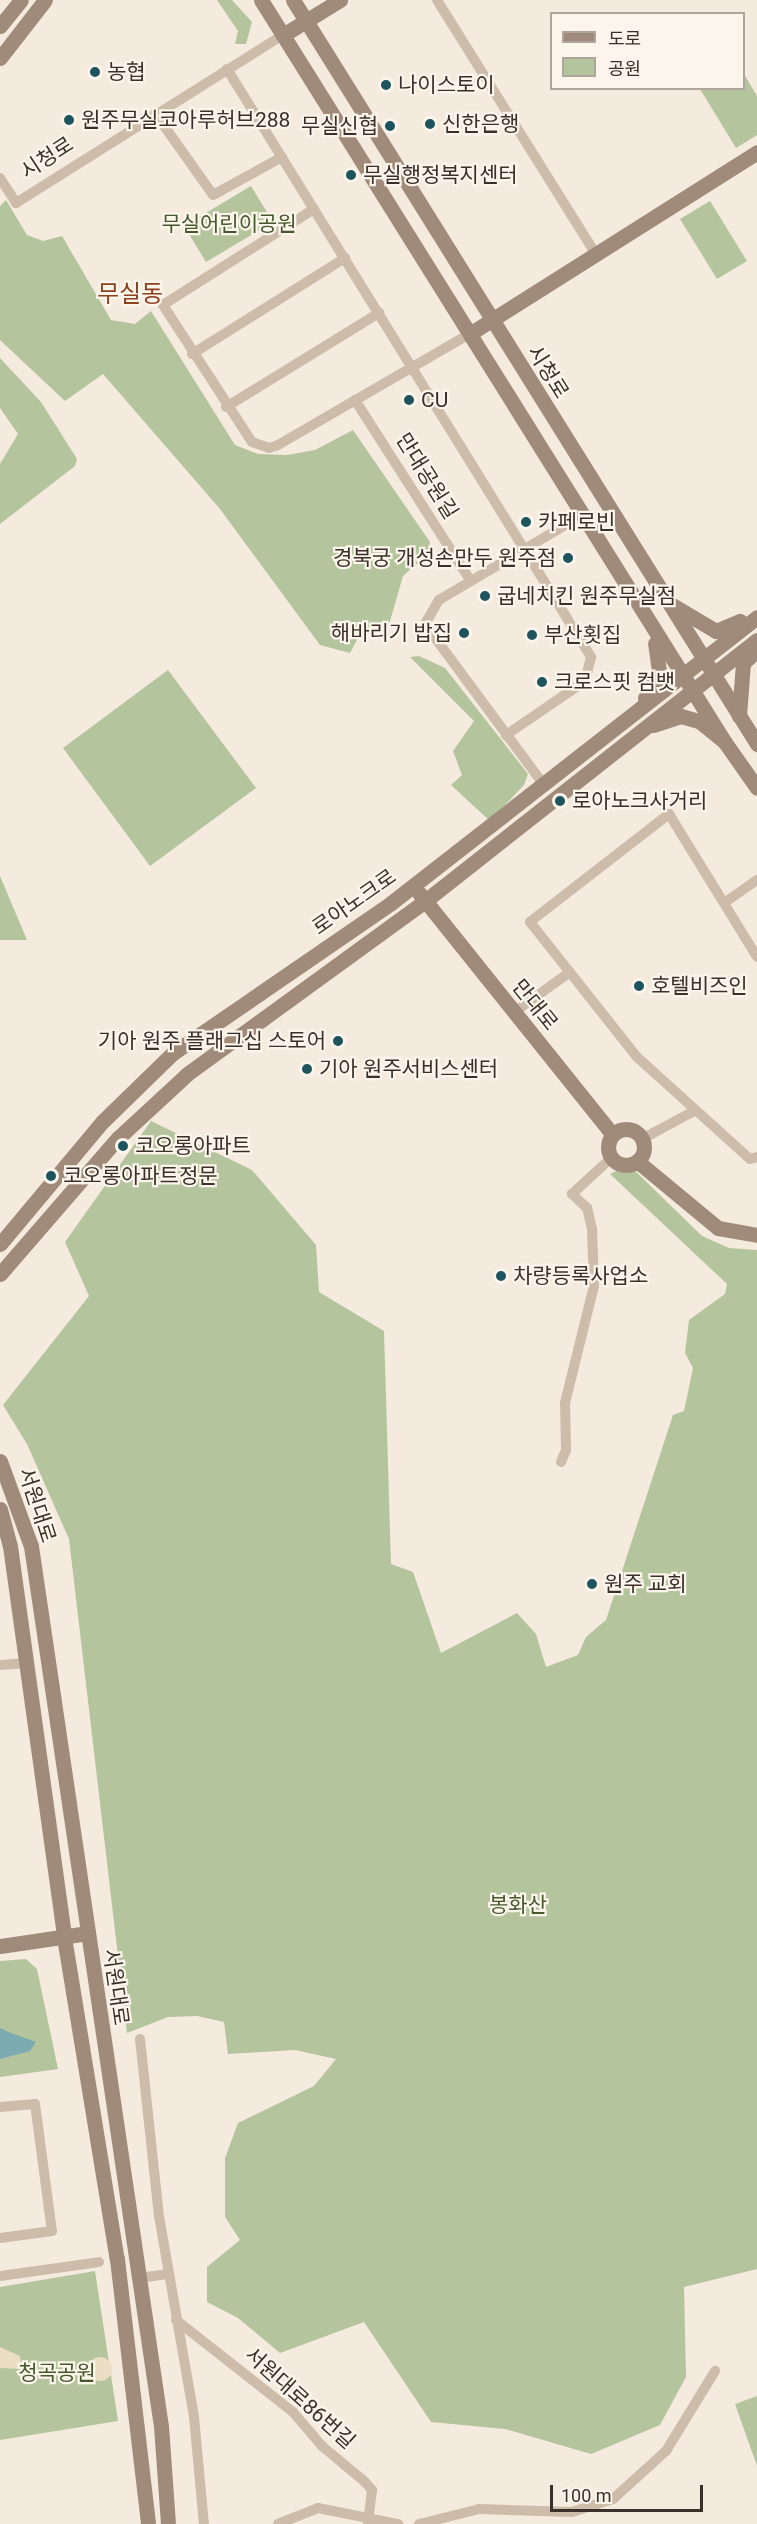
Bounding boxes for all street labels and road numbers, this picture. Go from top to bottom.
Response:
street label: 시청로 [16,132,78,184]
street label: 시청로 [522,341,574,403]
street label: 만대공원길 [391,428,463,524]
street label: 로아노크로 [307,864,401,940]
street label: 만대로 [507,975,563,1035]
street label: 서원대로 [13,1464,61,1546]
street label: 서원대로 [98,1947,134,2027]
street label: 서원대로86번길 [240,2342,360,2454]

